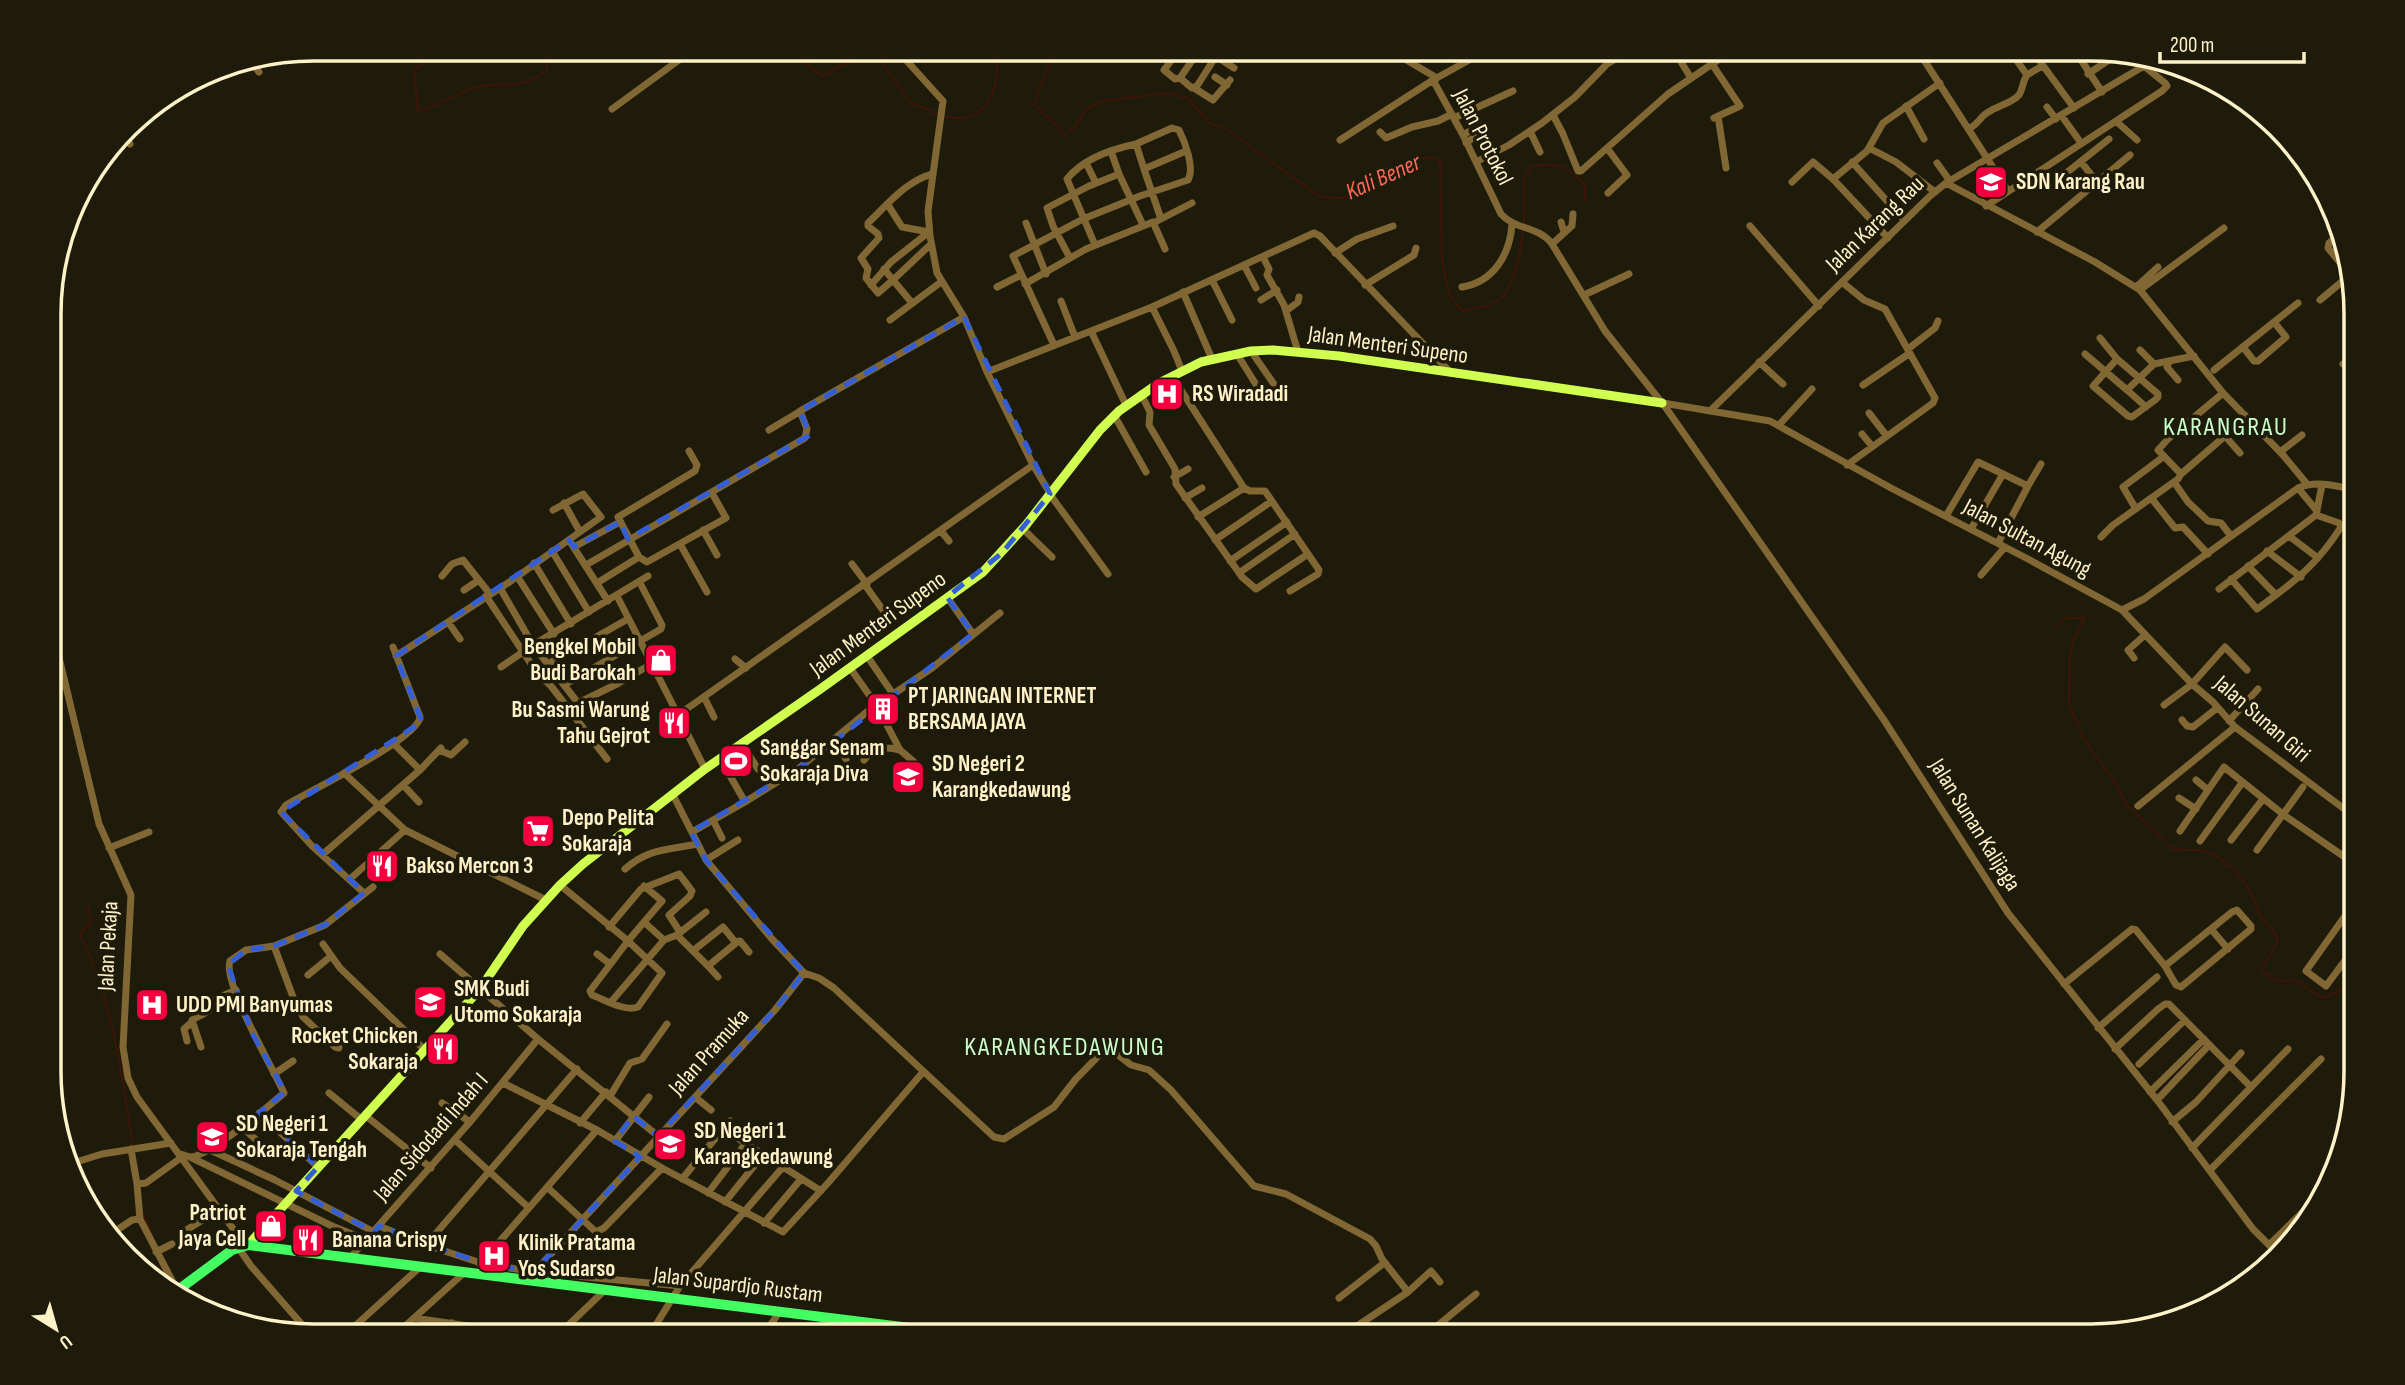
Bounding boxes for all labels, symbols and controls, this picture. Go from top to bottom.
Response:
scale bar [2160,21,2304,65]
text: 200 m [2170,33,2214,58]
street label: Jalan Protokol [1446,83,1519,190]
water label: Kali Bener [1341,147,1426,206]
school or university icon: SDN Karang Rau [1972,163,2010,201]
place label: SDN Karang Rau [2016,168,2145,196]
street label: Jalan Karang Rau [1819,170,1930,278]
street label: Jalan Menteri Supeno [1305,320,1470,370]
hospital icon: RS Wiradadi [1148,375,1186,413]
place label: RS Wiradadi [1192,380,1288,408]
district label: KARANGRAU [2163,412,2289,443]
street label: Jalan Sultan Agung [1957,492,2096,584]
street label: Jalan Menteri Supeno [804,565,952,683]
place label: Bengkel Mobil Budi Barokah [524,633,636,687]
shop icon: Bengkel Mobil Budi Barokah [642,641,680,679]
street label: Jalan Sunan Giri [2207,669,2316,768]
place label: PT JARINGAN INTERNET BERSAMA JAYA [908,682,1097,736]
building icon: PT JARINGAN INTERNET BERSAMA JAYA [864,690,902,728]
place label: Bu Sasmi Warung Tahu Gejrot [511,696,650,750]
restaurant icon: Bu Sasmi Warung Tahu Gejrot [655,704,693,742]
place label: Sanggar Senam Sokaraja Diva [760,734,885,788]
sports icon: Sanggar Senam Sokaraja Diva [717,742,755,780]
place label: SD Negeri 2 Karangkedawung [932,750,1071,804]
street label: Jalan Sunan Kalijaga [1923,753,2027,896]
school or university icon: SD Negeri 2 Karangkedawung [889,758,927,796]
place label: Depo Pelita Sokaraja [562,804,654,858]
supermarket icon: Depo Pelita Sokaraja [519,812,557,850]
restaurant icon: Bakso Mercon 3 [363,847,401,885]
place label: Bakso Mercon 3 [406,852,533,880]
street label: Jalan Pekaja [92,900,124,993]
place label: SMK Budi Utomo Sokaraja [454,975,582,1029]
school or university icon: SMK Budi Utomo Sokaraja [411,983,449,1021]
hospital icon: UDD PMI Banyumas [133,986,171,1024]
place label: UDD PMI Banyumas [176,991,333,1019]
street label: Jalan Pramuka [662,1003,755,1102]
place label: Rocket Chicken Sokaraja [291,1022,418,1076]
restaurant icon: Rocket Chicken Sokaraja [424,1030,462,1068]
district label: KARANGKEDAWUNG [964,1032,1166,1063]
street label: Jalan Sidodadi Indah I [367,1067,494,1208]
place label: SD Negeri 1 Sokaraja Tengah [236,1110,367,1164]
place label: SD Negeri 1 Karangkedawung [694,1117,833,1171]
school or university icon: SD Negeri 1 Sokaraja Tengah [193,1118,231,1156]
school or university icon: SD Negeri 1 Karangkedawung [651,1125,689,1163]
place label: Patriot Jaya Cell [178,1199,246,1253]
shop icon: Patriot Jaya Cell [252,1207,290,1245]
restaurant icon: Banana Crispy [289,1221,327,1259]
place label: Banana Crispy [332,1226,447,1254]
place label: Klinik Pratama Yos Sudarso [518,1229,635,1283]
hospital icon: Klinik Pratama Yos Sudarso [475,1237,513,1275]
street label: Jalan Supardjo Rustam [651,1261,824,1309]
north arrow [21,1294,91,1364]
text: U [54,1329,76,1354]

